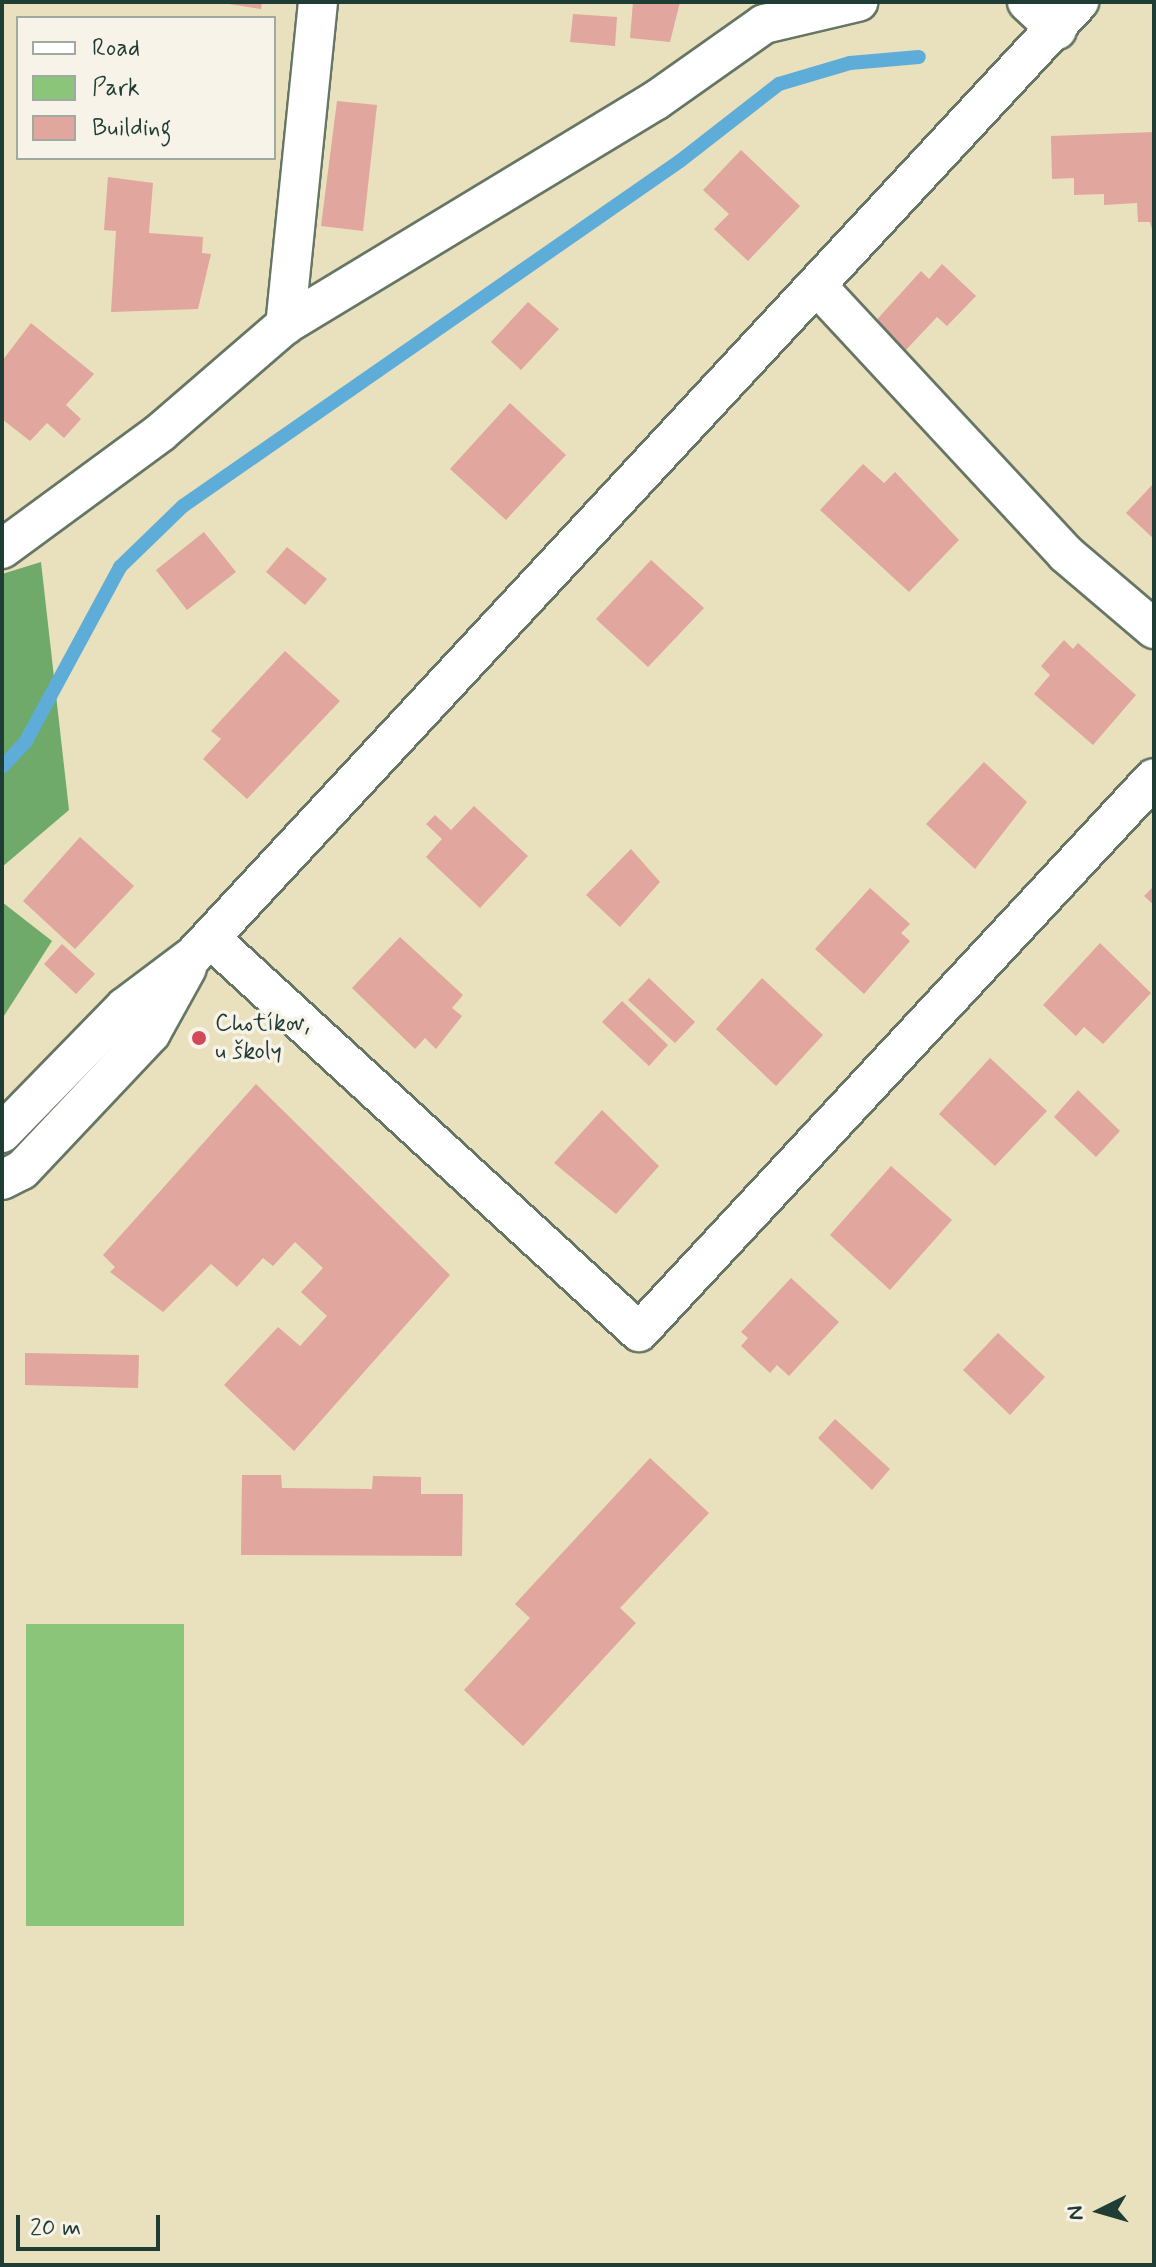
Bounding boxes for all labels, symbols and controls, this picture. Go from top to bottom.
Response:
legend [16,16,276,160]
text: Road [92,33,140,64]
text: Park [92,73,140,104]
text: Building [92,113,172,144]
place label: Chotíkov, u školy [215,1010,310,1066]
marker: Chotíkov, u školy [190,1029,208,1047]
north arrow [1060,2171,1140,2251]
scale bar [20,2199,164,2249]
text: N [1062,2205,1091,2222]
text: 20 m [30,2213,81,2244]

